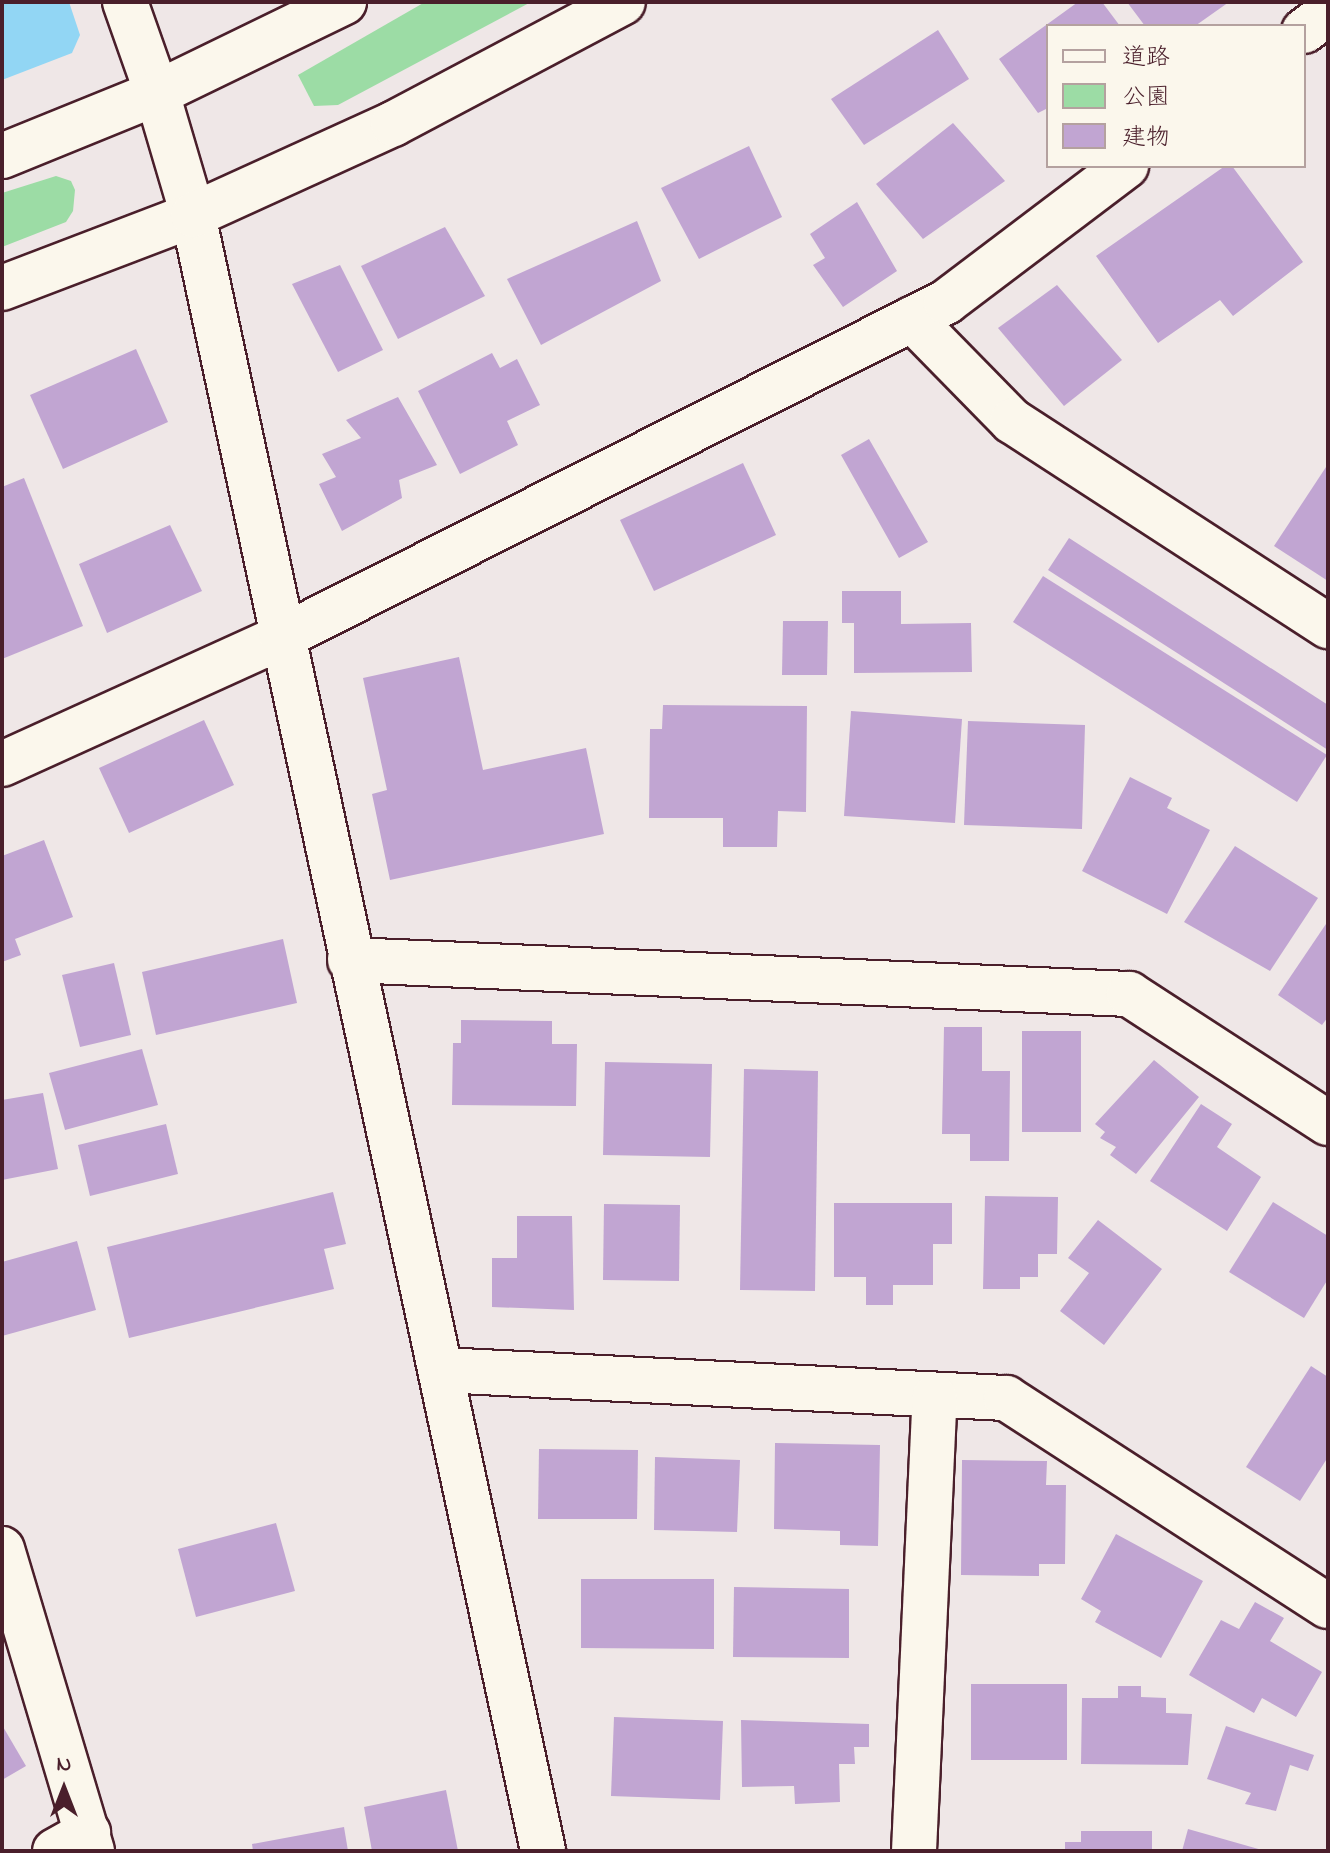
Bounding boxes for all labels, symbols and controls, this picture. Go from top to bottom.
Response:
legend [1046,24,1306,168]
text: 道路 [1122,41,1170,76]
text: 公園 [1122,81,1170,116]
text: 建物 [1122,121,1170,156]
north arrow [24,1749,104,1829]
text: N [57,1749,71,1781]

